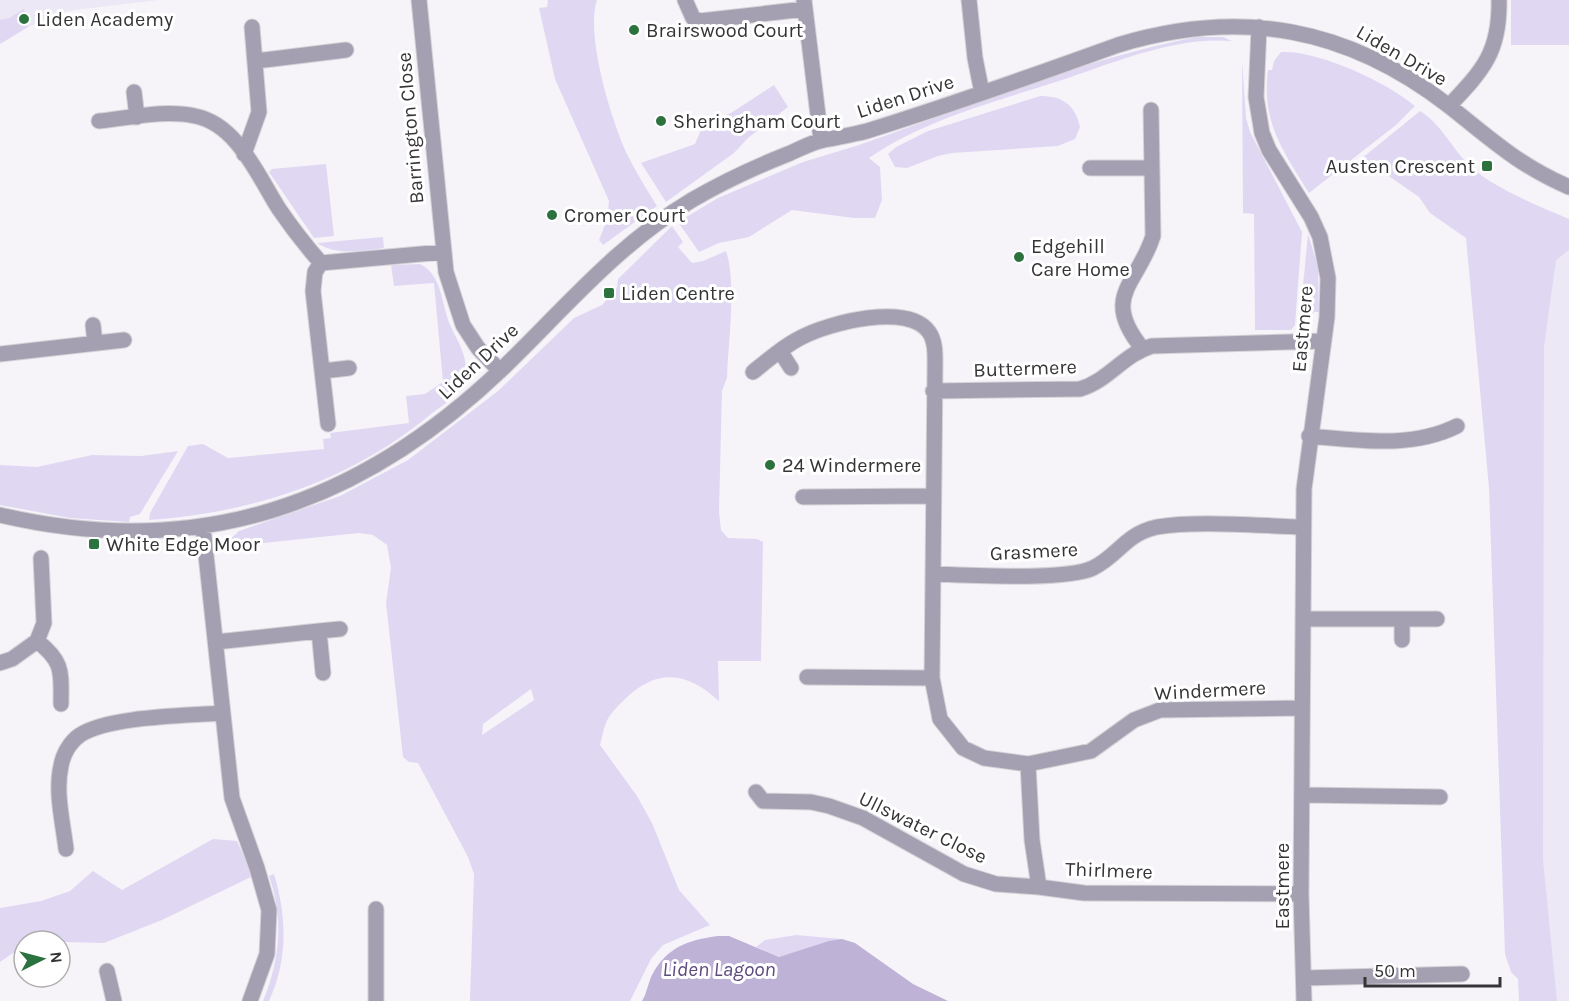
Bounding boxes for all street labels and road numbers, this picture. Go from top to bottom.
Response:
street label: Liden Drive [1352,20,1451,91]
street label: Barrington Close [392,51,429,205]
street label: Liden Drive [854,70,957,123]
street label: Eastmere [1287,285,1318,373]
street label: Liden Drive [434,319,523,404]
street label: Buttermere [973,355,1077,382]
street label: Grasmere [989,538,1079,565]
street label: Windermere [1154,676,1266,705]
street label: Ullswater Close [855,787,991,868]
street label: Eastmere [1271,843,1294,929]
street label: Thirlmere [1065,857,1153,884]

